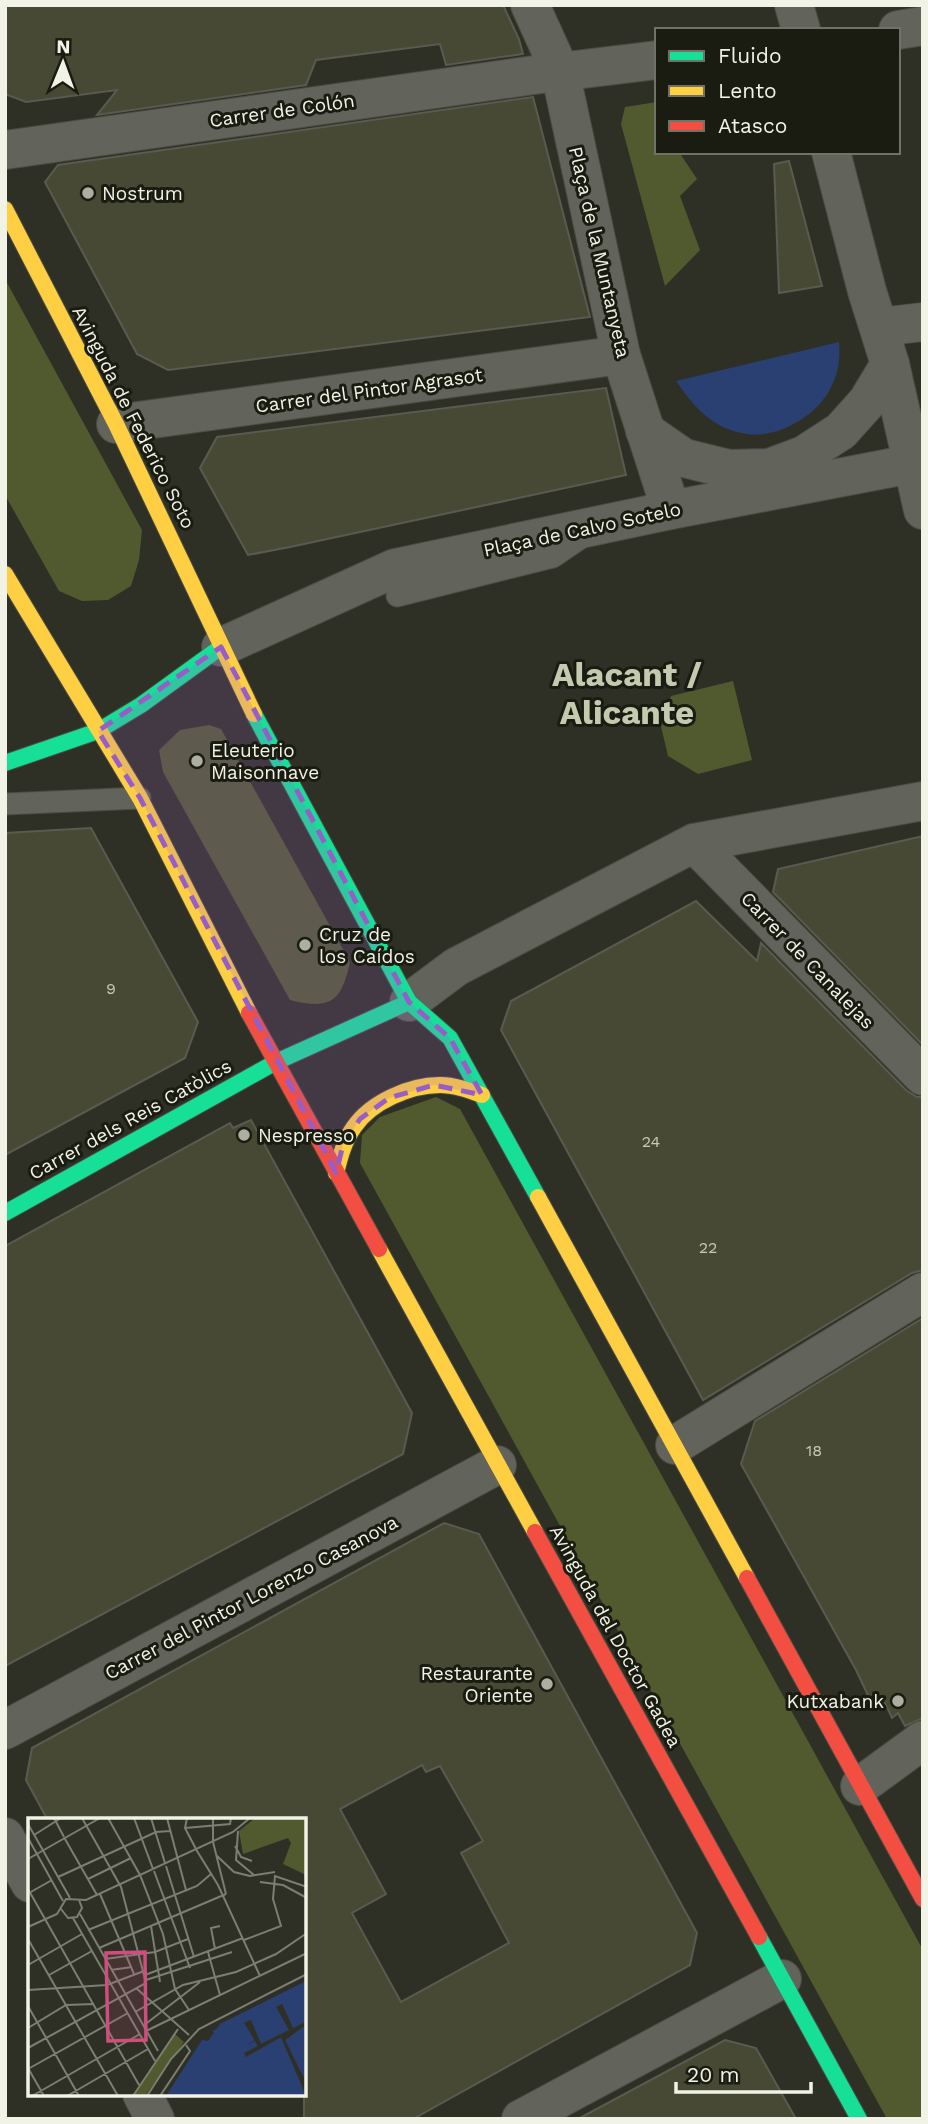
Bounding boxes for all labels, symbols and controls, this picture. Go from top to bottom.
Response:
north arrow [28,28,98,98]
legend [655,28,900,154]
text: N [56,35,71,58]
text: Fluido [718,43,782,68]
text: Lento [718,78,777,103]
street label: Carrer de Colón [208,89,356,132]
text: Atasco [718,113,787,138]
street label: Plaça de la Muntanyeta [564,144,635,360]
place label: Nostrum [102,182,183,205]
marker: Nostrum [80,185,96,201]
street label: Avinguda de Federico Soto [67,302,200,532]
street label: Carrer del Pintor Agrasot [254,363,484,418]
street label: Plaça de Calvo Sotelo [481,497,683,562]
district label: Alacant / Alicante [552,655,702,732]
place label: Eleuterio Maisonnave [211,739,319,784]
marker: Eleuterio Maisonnave [189,753,205,769]
street label: Carrer de Canalejas [736,887,879,1034]
place label: Cruz de los Caídos [319,923,415,968]
marker: Cruz de los Caídos [297,937,313,953]
house number: 9 [106,979,116,998]
street label: Carrer dels Reis Catòlics [25,1054,236,1185]
place label: Nespresso [258,1124,355,1147]
marker: Nespresso [236,1127,252,1143]
house number: 24 [642,1132,661,1151]
house number: 22 [699,1238,717,1257]
house number: 18 [806,1441,822,1460]
street label: Carrer del Pintor Lorenzo Casanova [101,1510,402,1685]
street label: Avinguda del Doctor Gadea [545,1521,687,1752]
place label: Restaurante Oriente [420,1662,533,1707]
marker: Restaurante Oriente [539,1676,555,1692]
place label: Kutxabank [786,1690,884,1713]
marker: Kutxabank [890,1693,906,1709]
inset map [28,1818,306,2096]
scale bar [676,2050,811,2094]
text: 20 m [687,2062,739,2087]

